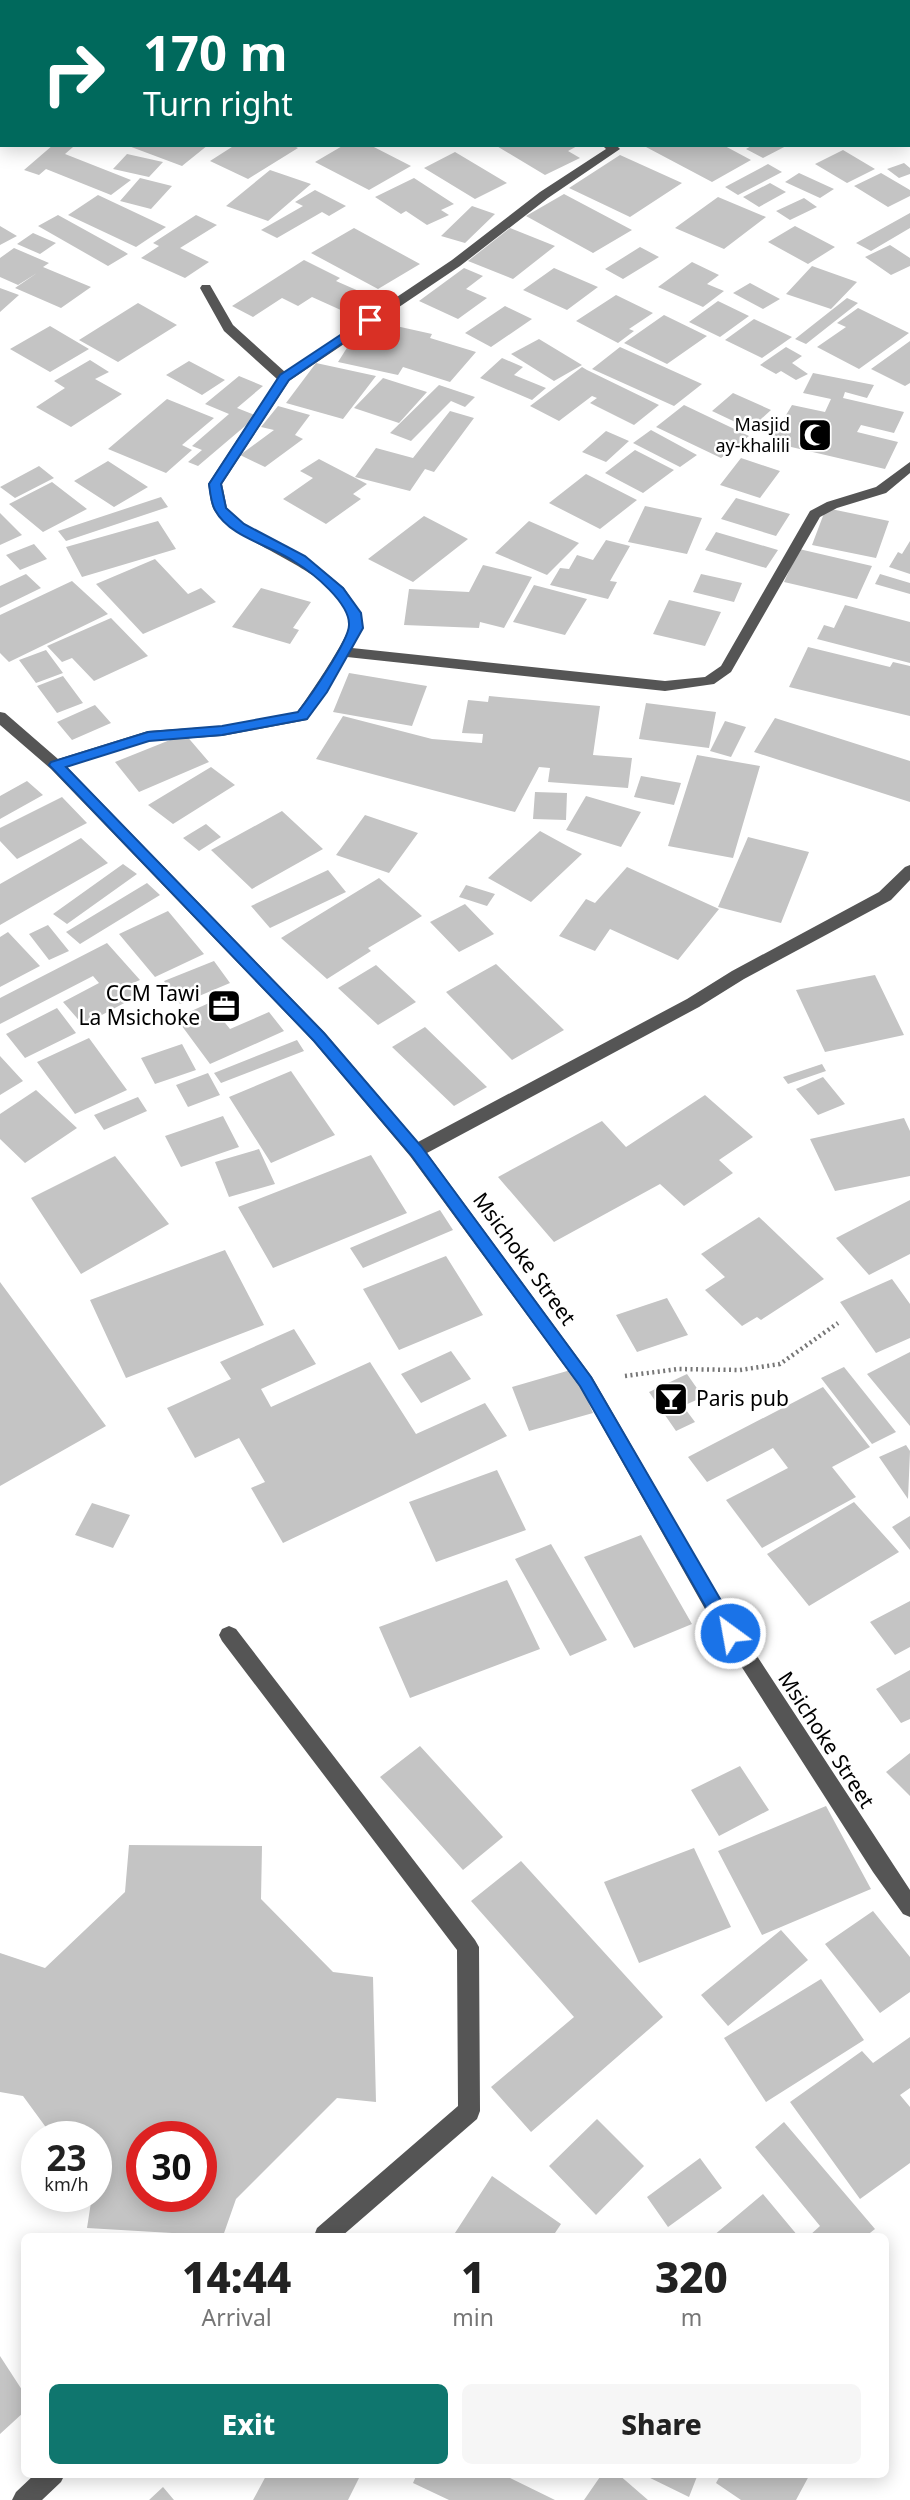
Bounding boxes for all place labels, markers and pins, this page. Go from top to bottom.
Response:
pin [340,290,400,350]
place label: Masjid ay-khalili [716,412,790,457]
mosque icon: Masjid ay-khalili [796,416,834,454]
place label: CCM Tawi La Msichoke [78,979,200,1031]
office icon: CCM Tawi La Msichoke [205,987,243,1025]
bar icon: Paris pub [652,1380,690,1418]
place label: Paris pub [696,1384,789,1412]

